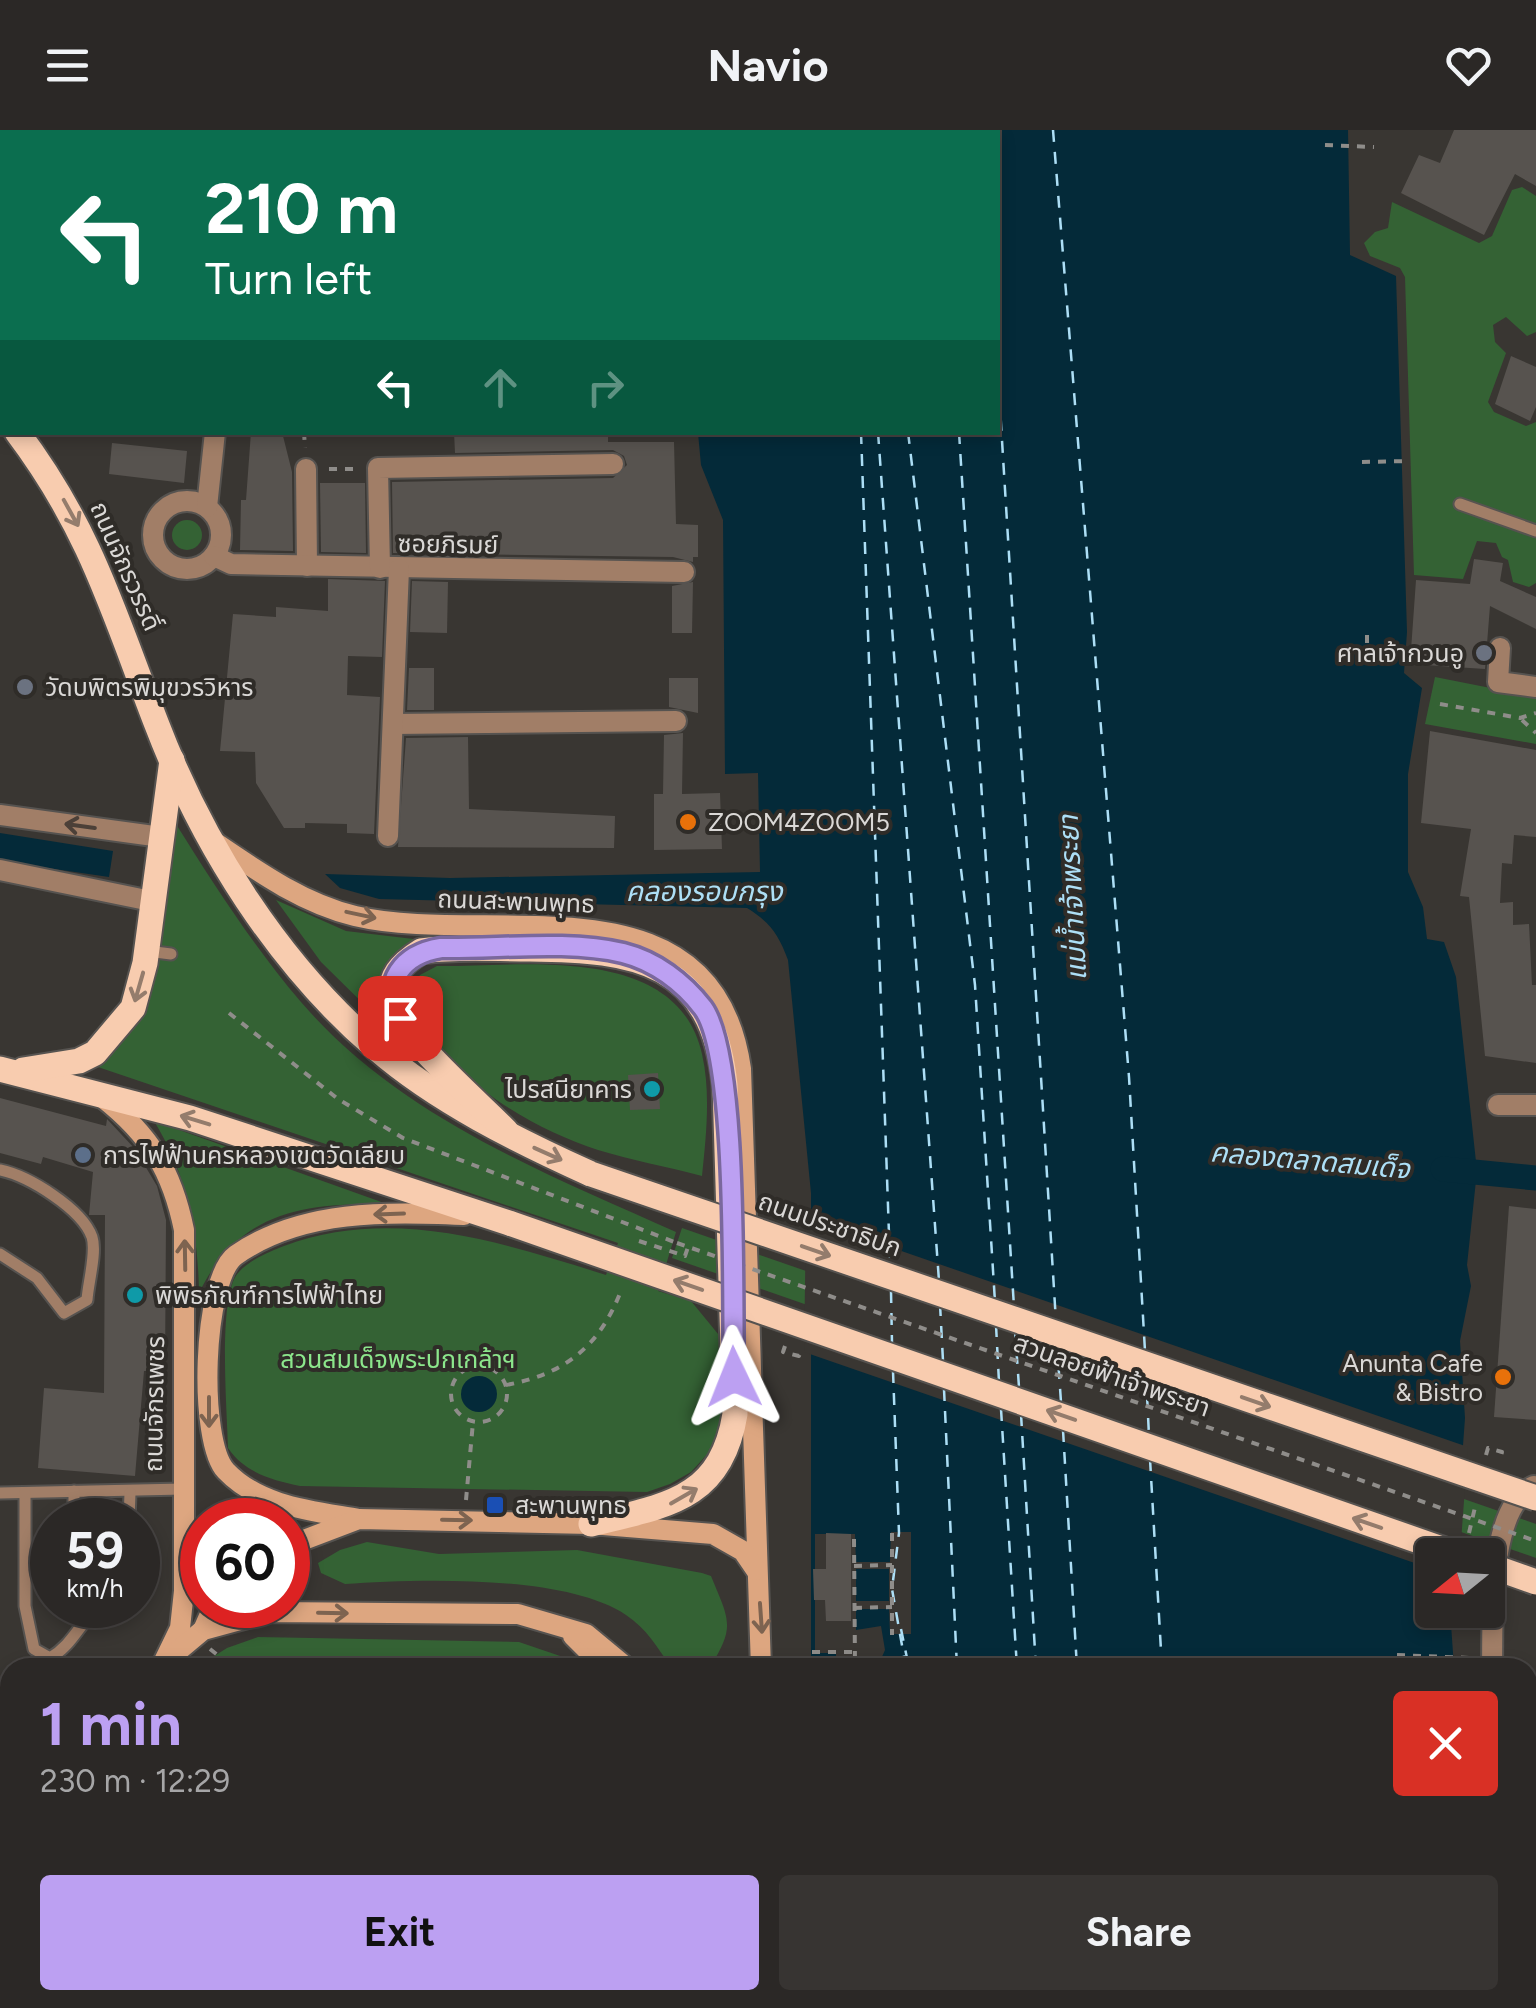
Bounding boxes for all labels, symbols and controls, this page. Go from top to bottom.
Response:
icon: menu [40,38,95,93]
text: Navio [707,38,829,92]
icon: heart [1441,38,1496,93]
text: 210 m [205,166,398,251]
icon: left [40,170,170,300]
text: Turn left [205,251,372,305]
icon: left [368,360,423,415]
icon: ahead [473,360,528,415]
icon: right [578,360,633,415]
street label: ถนนจักรวรรดิ์ [84,497,168,635]
one-way arrow [61,498,81,528]
street label: ซอยภิรมย์ [397,528,499,560]
place label: ศาลเจ้ากวนอู [1337,638,1464,669]
marker: ศาลเจ้ากวนอู [1473,642,1495,664]
place label: วัดบพิตรพิมุขวรวิหาร [45,672,254,703]
marker: วัดบพิตรพิมุขวรวิหาร [14,676,36,698]
place label: ZOOM4ZOOM5 [708,807,890,837]
marker: ZOOM4ZOOM5 [677,811,699,833]
water label: แม่น้ำเจ้าพระยา [1049,813,1093,982]
one-way arrow [65,817,97,835]
water label: คลองรอบกรุง [626,874,784,909]
street label: ถนนสะพานพุทธ [437,883,595,920]
one-way arrow [344,907,376,926]
one-way arrow [128,971,147,1003]
pin [358,976,443,1061]
icon: arrive [373,991,428,1046]
place label: ไปรสนียาคาร [504,1074,632,1104]
marker: ไปรสนียาคาร [641,1078,663,1100]
one-way arrow [179,1110,211,1128]
water label: คลองตลาดสมเด็จ [1209,1134,1412,1186]
place label: การไฟฟ้านครหลวงเขตวัดเลียบ [103,1140,405,1170]
marker: การไฟฟ้านครหลวงเขตวัดเลียบ [72,1144,94,1166]
one-way arrow [532,1146,563,1164]
street label: ถนนประชาธิปก [755,1186,905,1262]
one-way arrow [374,1205,406,1224]
one-way arrow [175,1239,194,1271]
one-way arrow [800,1243,831,1261]
one-way arrow [673,1275,704,1293]
place label: พิพิธภัณฑ์การไฟฟ้าไทย [155,1280,383,1310]
marker: พิพิธภัณฑ์การไฟฟ้าไทย [124,1284,146,1306]
position arrow [682,1325,786,1429]
street label: สวนลอยฟ้าเจ้าพระยา [1010,1327,1214,1423]
street label: ถนนจักรเพชร [138,1336,170,1472]
park label: สวนสมเด็จพระปกเกล้าฯ [280,1344,516,1374]
place label: Anunta Cafe & Bistro [1342,1348,1483,1407]
marker: Anunta Cafe & Bistro [1492,1366,1514,1388]
one-way arrow [200,1394,218,1427]
one-way arrow [1239,1394,1270,1412]
one-way arrow [1045,1405,1077,1423]
one-way arrow [669,1486,698,1506]
place label: สะพานพุทธ [515,1490,627,1521]
marker: สะพานพุทธ [484,1494,506,1516]
speed limit sign: 60 [180,1498,310,1628]
one-way arrow [440,1510,472,1530]
one-way arrow [1353,1513,1384,1531]
text: 59 [66,1520,124,1581]
north arrow [1415,1538,1505,1628]
map controls [1415,1538,1505,1628]
text: km/h [66,1573,124,1603]
one-way arrow [752,1602,771,1634]
one-way arrow [317,1603,349,1622]
text: 1 min [40,1688,182,1760]
button: close [1393,1691,1498,1796]
text: 230 m · 12:29 [40,1762,230,1800]
button: Exit [40,1875,759,1990]
button: Share [779,1875,1498,1990]

